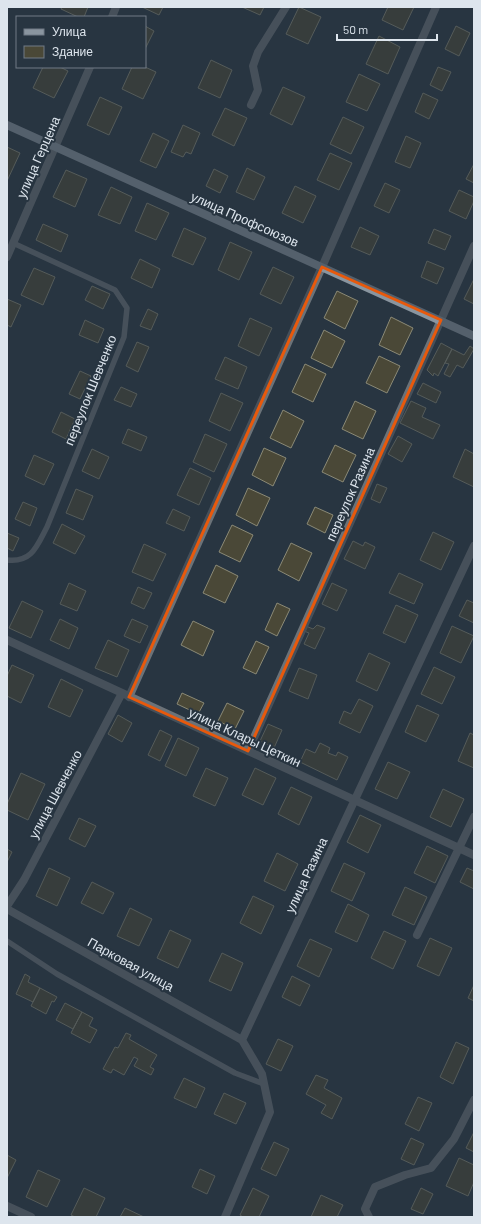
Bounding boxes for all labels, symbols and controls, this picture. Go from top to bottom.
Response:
legend [16,16,146,68]
scale bar [337,16,437,42]
text: 50 m [343,22,368,36]
text: Улица [52,24,86,39]
text: Здание [52,44,93,59]
street label: улица Герцена [13,113,63,200]
street label: улица Профсоюзов [189,188,302,250]
street label: переулок Шевченко [61,332,119,448]
street label: переулок Разина [322,444,378,543]
street label: улица Клары Цеткин [186,704,304,770]
street label: улица Шевченко [25,747,85,841]
street label: улица Разина [282,834,331,915]
street label: Парковая улица [85,934,178,995]

